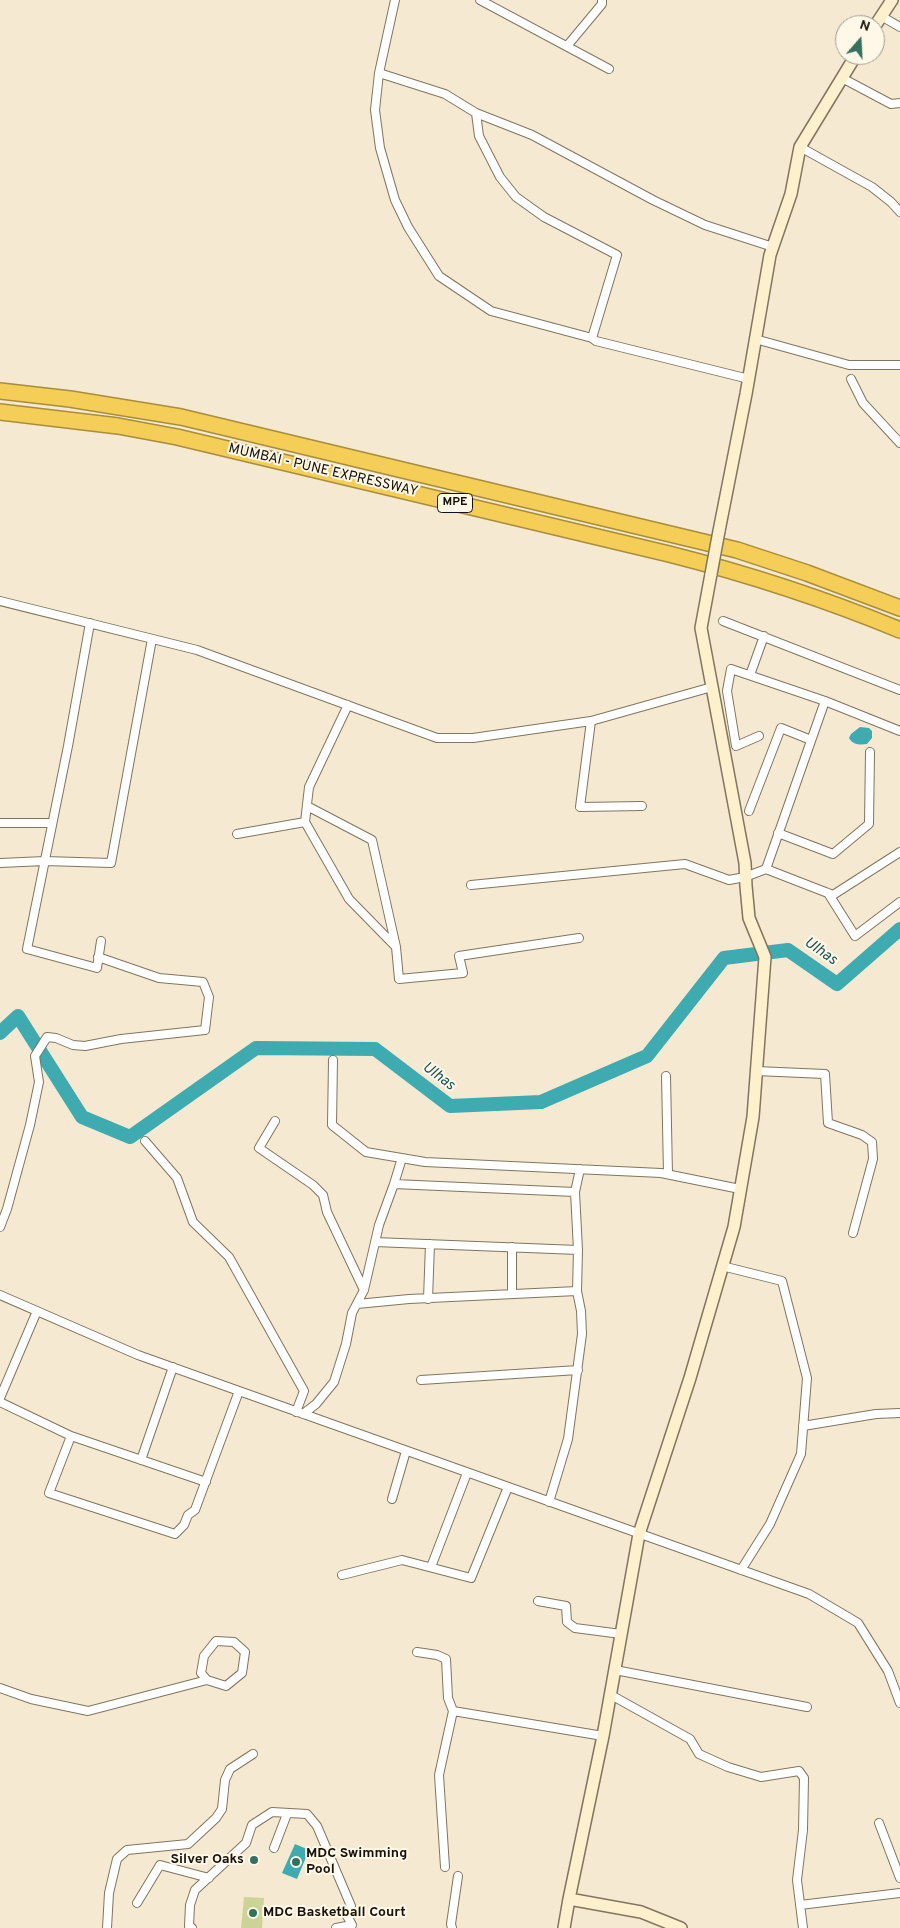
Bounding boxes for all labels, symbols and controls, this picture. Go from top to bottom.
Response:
north arrow [835,15,885,65]
text: N [857,17,872,36]
street label: MUMBAI - PUNE EXPRESSWAY [227,441,419,501]
road number: MPE [438,493,472,512]
water label: Ulhas [800,934,840,970]
water label: Ulhas [418,1059,458,1095]
place label: MDC Swimming Pool [306,1846,407,1878]
place label: Silver Oaks [171,1852,244,1868]
marker: Silver Oaks [248,1854,260,1866]
marker: MDC Swimming Pool [290,1856,302,1868]
place label: MDC Basketball Court [263,1905,406,1921]
marker: MDC Basketball Court [247,1907,259,1919]

